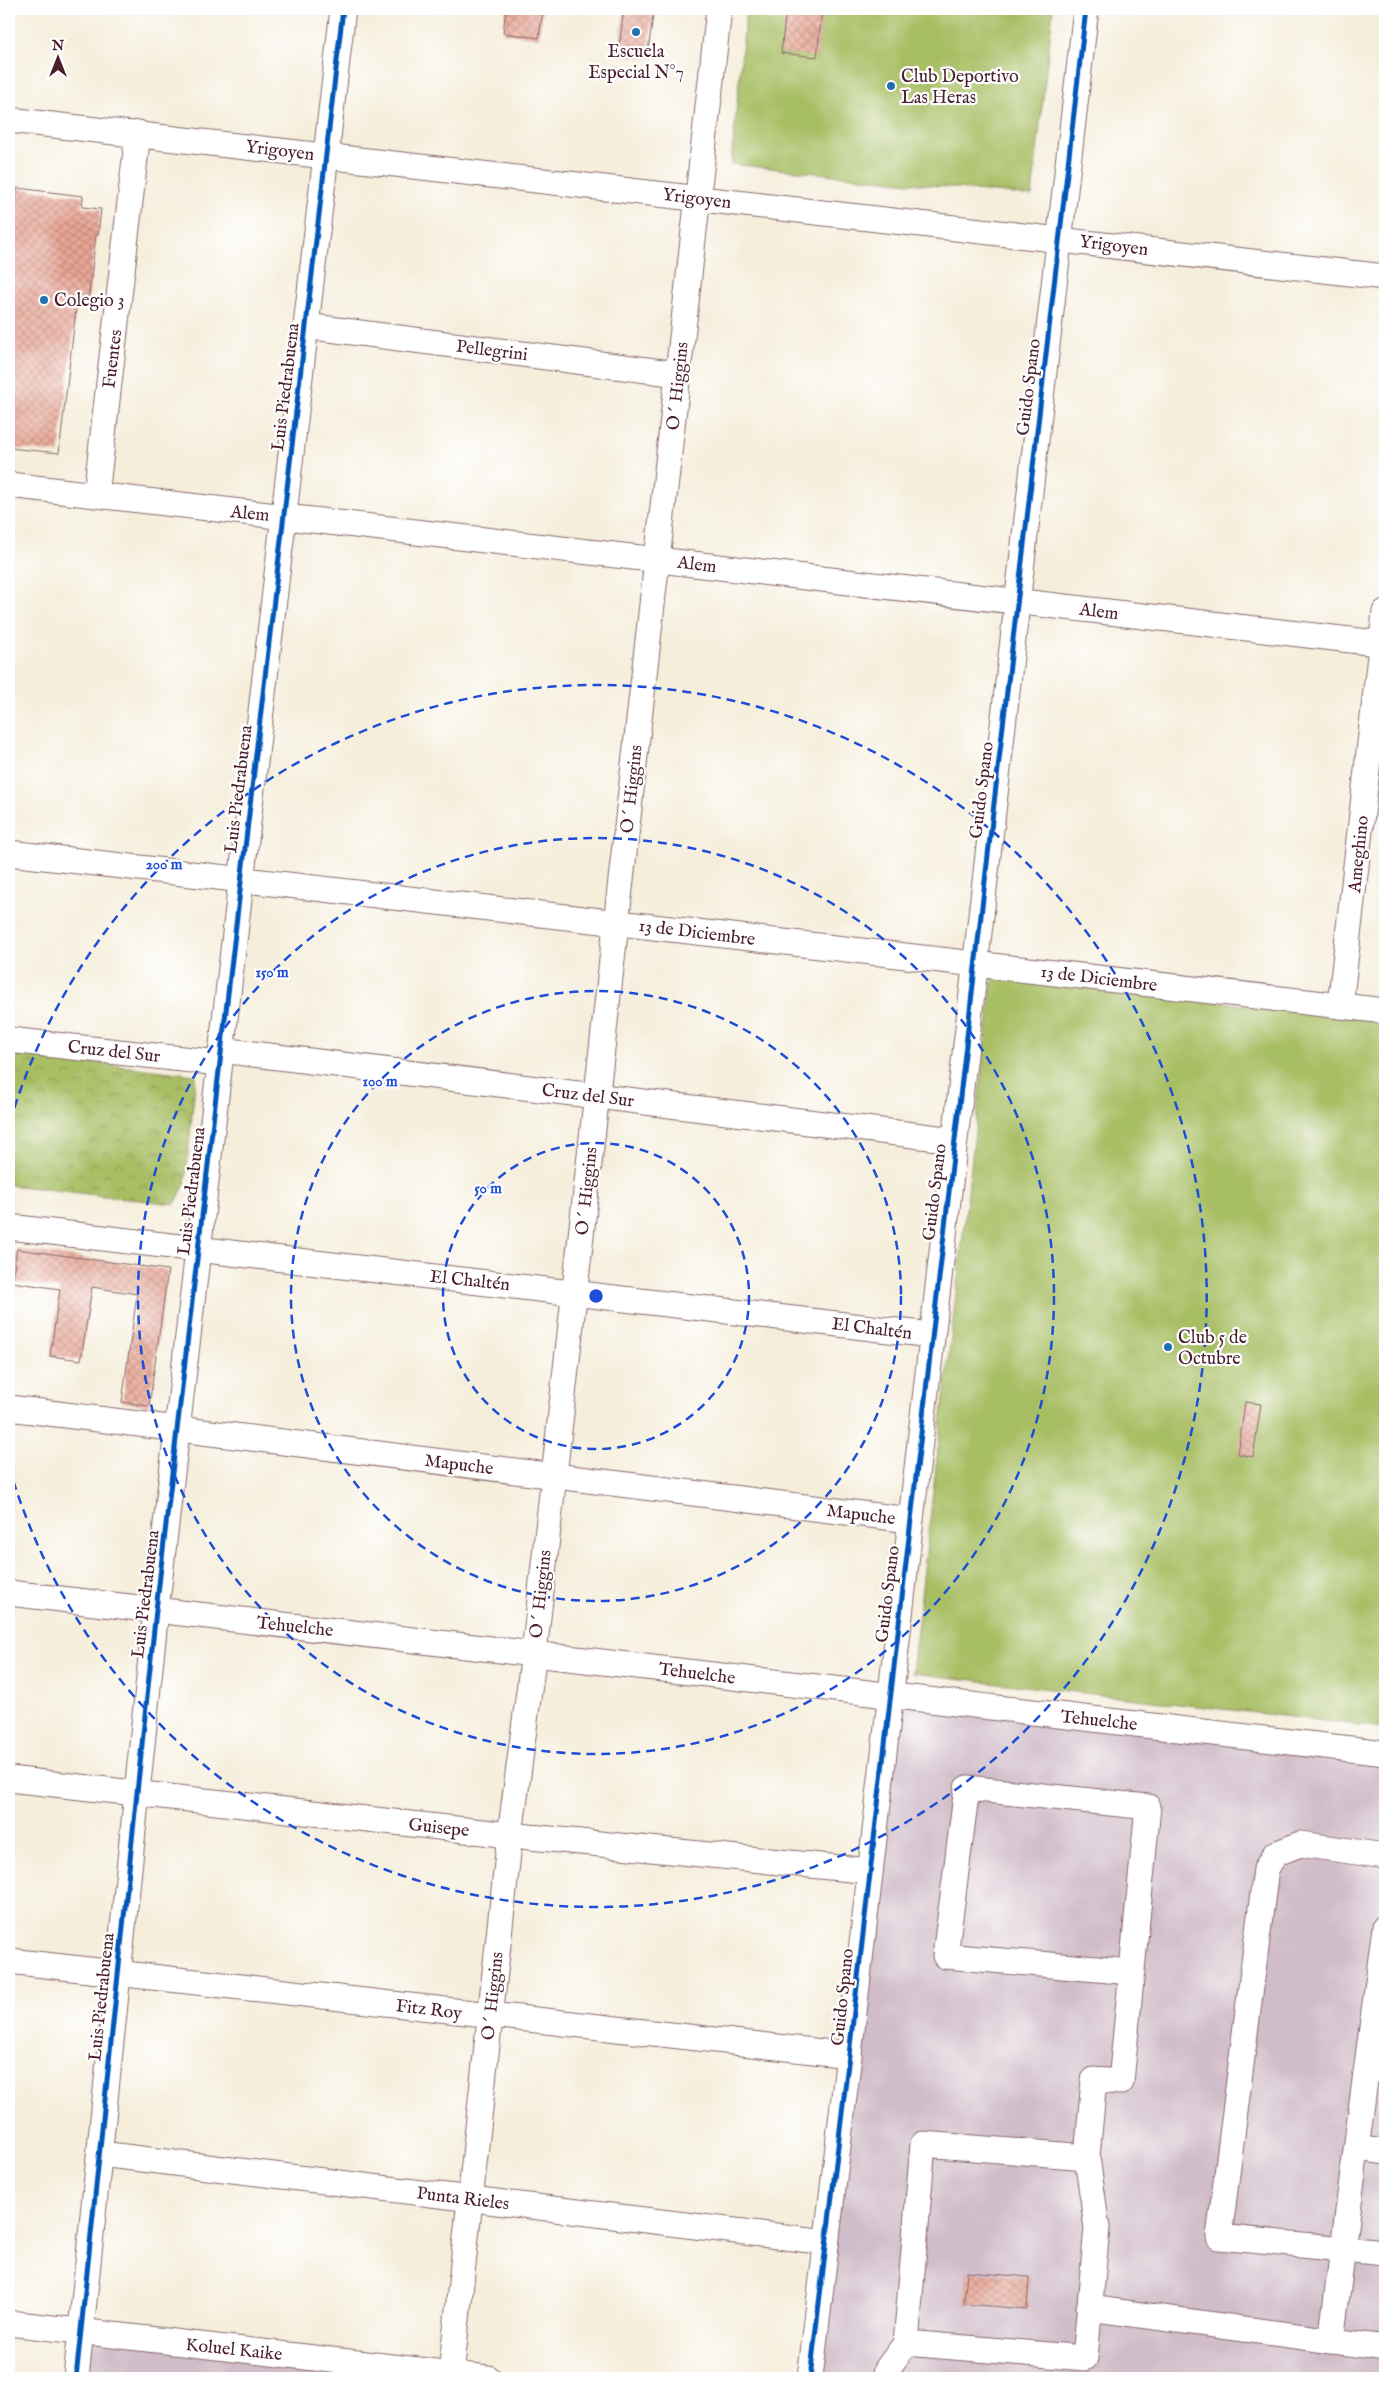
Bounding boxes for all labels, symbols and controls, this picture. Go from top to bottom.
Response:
marker: Escuela Especial N°7 [630,26,642,38]
north arrow [32,32,82,82]
text: N [51,37,64,55]
place label: Escuela Especial N°7 [588,41,684,85]
place label: Club Deportivo Las Heras [901,66,1019,110]
marker: Club Deportivo Las Heras [885,80,897,92]
street label: Yrigoyen [244,136,316,167]
street label: Yrigoyen [661,184,733,215]
street label: Yrigoyen [1078,231,1150,262]
place label: Colegio 3 [54,290,124,313]
marker: Colegio 3 [38,294,50,306]
street label: Luis Piedrabuena [267,321,306,453]
street label: Fuentes [98,328,129,390]
street label: Pellegrini [455,336,529,367]
street label: Guido Spano [1012,337,1047,437]
street label: O´ Higgins [662,341,695,432]
street label: Alem [228,501,271,528]
street label: Alem [675,552,718,579]
street label: Alem [1077,599,1120,626]
street label: Luis Piedrabuena [220,723,259,855]
street label: Guido Spano [965,740,1000,840]
street label: O´ Higgins [616,744,649,835]
street label: Ameghino [1344,814,1375,895]
text: 200 m [146,855,183,874]
street label: 13 de Diciembre [637,915,756,952]
street label: 13 de Diciembre [1039,961,1158,998]
text: 150 m [255,963,289,982]
street label: Cruz del Sur [66,1036,162,1069]
text: 100 m [362,1072,398,1091]
street label: Cruz del Sur [540,1079,636,1114]
street label: Luis Piedrabuena [173,1125,212,1257]
street label: Guido Spano [918,1142,953,1242]
street label: O´ Higgins [571,1146,604,1237]
text: 50 m [474,1179,502,1198]
street label: El Chaltén [429,1266,511,1297]
centre of rings [587,1287,605,1305]
street label: El Chaltén [830,1313,914,1346]
place label: Club 5 de Octubre [1178,1327,1247,1371]
marker: Club 5 de Octubre [1162,1341,1174,1353]
street label: Mapuche [423,1450,495,1481]
street label: Mapuche [825,1500,897,1531]
street label: Luis Piedrabuena [127,1528,166,1660]
street label: Guido Spano [871,1544,906,1644]
street label: O´ Higgins [525,1549,558,1640]
street label: Tehuelche [255,1612,334,1643]
street label: Tehuelche [657,1658,737,1691]
street label: Tehuelche [1059,1706,1138,1737]
street label: Guisepe [407,1814,470,1843]
street label: Luis Piedrabuena [84,1932,121,2063]
street label: Guido Spano [827,1947,860,2047]
street label: O´ Higgins [477,1951,510,2042]
street label: Fitz Roy [394,1995,463,2026]
street label: Punta Rieles [415,2182,510,2217]
street label: Koluel Kaike [184,2334,283,2367]

